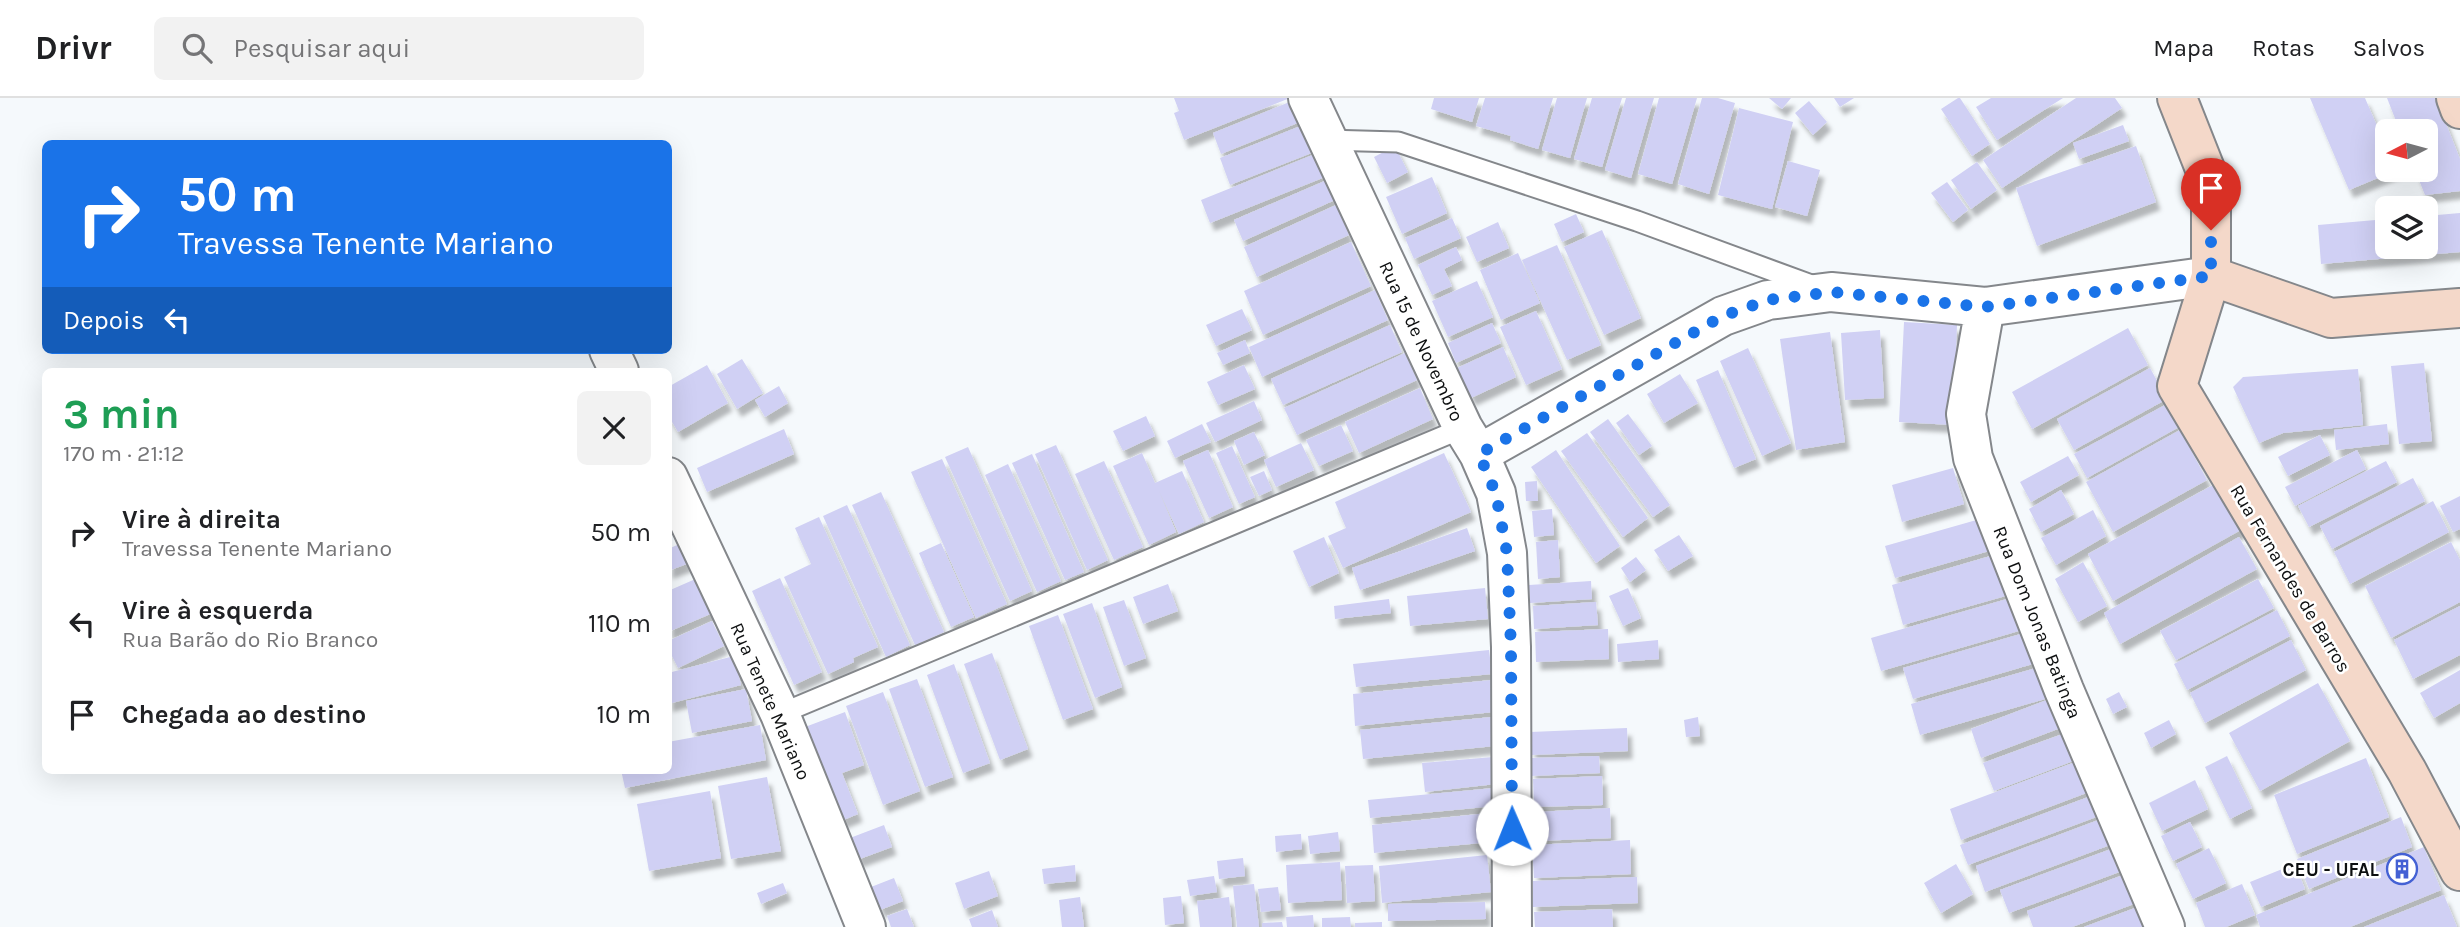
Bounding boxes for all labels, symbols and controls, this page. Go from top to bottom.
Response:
search box [154,17,644,80]
text: Drivr [35,29,112,67]
icon: search [178,29,216,67]
text: Pesquisar aqui [234,33,410,64]
text: Mapa [2153,34,2214,62]
text: Rotas [2252,34,2315,62]
text: Salvos [2353,34,2425,62]
north arrow [2375,119,2438,182]
map controls [2375,119,2438,259]
pin [2181,158,2241,230]
text: 50 m [178,166,296,223]
icon: right [63,168,154,259]
icon: arrive [2192,169,2230,207]
button: layers [2375,196,2438,259]
text: Travessa Tenente Mariano [178,225,554,262]
street label: Rua 15 de Novembro [1374,258,1468,425]
icon: left [158,301,196,339]
text: Depois [63,305,144,336]
text: 3 min [63,389,180,439]
button: close [577,391,651,465]
text: 170 m · 21:12 [63,440,184,467]
street label: Rua Fernandes de Barros [2225,481,2355,676]
text: Vire à direita [122,504,281,535]
icon: right [63,514,101,552]
text: 50 m [590,517,651,548]
street label: Rua Dom Jonas Batinga [1988,523,2086,722]
text: Travessa Tenente Mariano [122,535,392,562]
text: Vire à esquerda [122,595,313,626]
icon: left [63,605,101,643]
text: 110 m [588,608,651,639]
street label: Rua Tenete Mariano [725,619,815,784]
text: Rua Barão do Rio Branco [122,626,378,653]
icon: arrive [63,696,101,734]
text: Chegada ao destino [122,699,366,730]
text: 10 m [596,699,651,730]
position arrow [1475,792,1549,866]
building icon: CEU - UFAL [2385,852,2419,886]
place label: CEU - UFAL [2282,859,2380,881]

